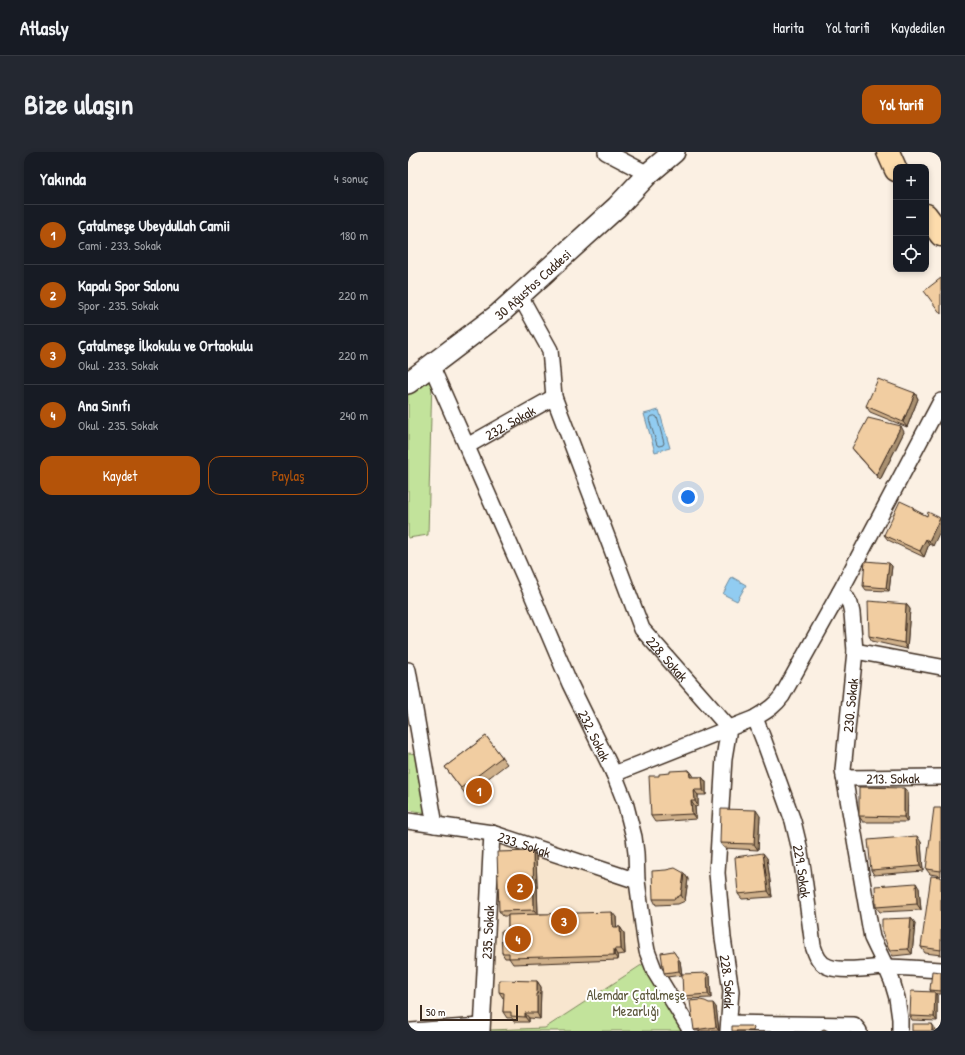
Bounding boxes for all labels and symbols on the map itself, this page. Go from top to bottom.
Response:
street label: 30 Ağustos Caddesi [490,244,575,324]
street label: 232. Sokak [481,400,538,444]
your location [678,487,698,507]
street label: 228. Sokak [643,631,693,685]
street label: 230. Sokak [837,677,862,733]
street label: 232. Sokak [574,706,616,764]
street label: 213. Sokak [866,768,920,787]
pin: 1 [466,776,492,806]
street label: 233. Sokak [496,826,553,861]
street label: 229. Sokak [789,843,816,899]
pin: 2 [507,872,533,902]
street label: 235. Sokak [476,904,498,960]
pin: 3 [551,906,577,936]
pin: 4 [505,924,531,954]
street label: 228. Sokak [716,953,741,1010]
park label: Alemdar Çatalmeşe Mezarlığı [587,985,686,1021]
scale bar [420,1003,518,1022]

